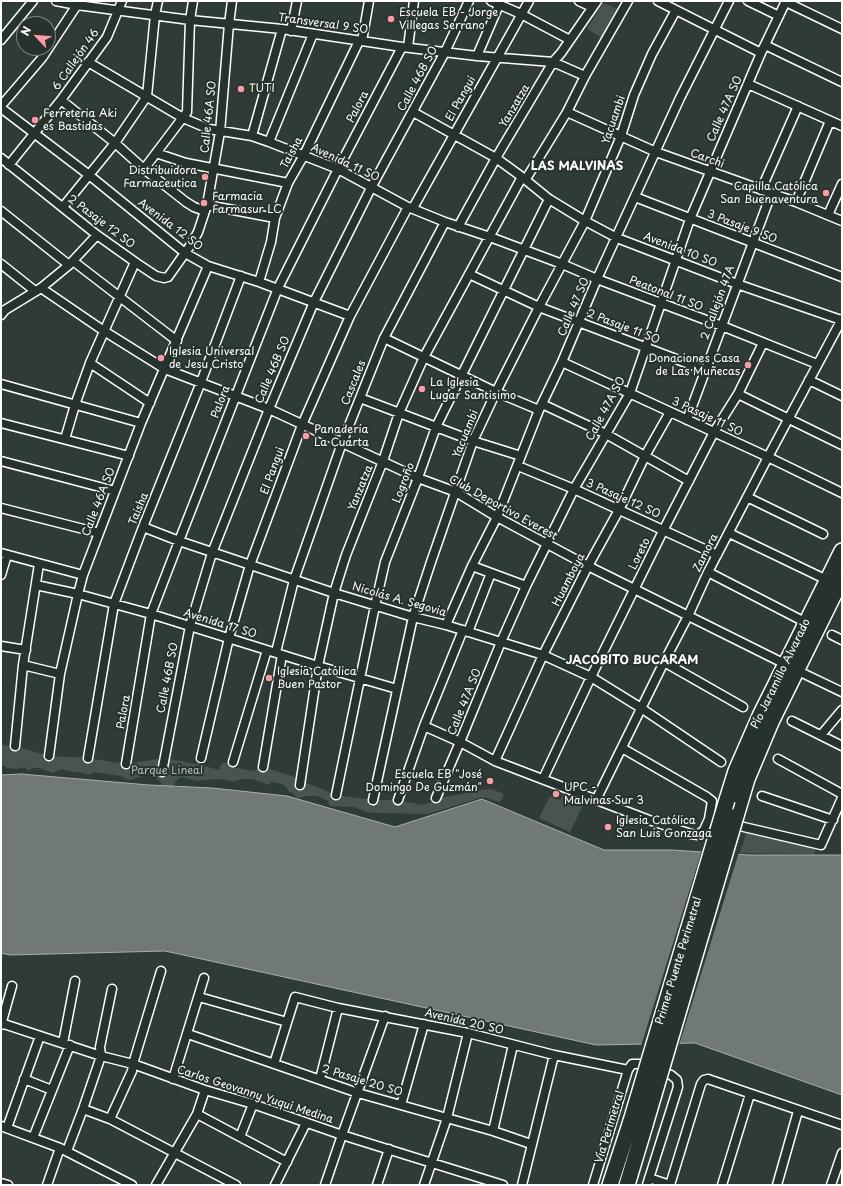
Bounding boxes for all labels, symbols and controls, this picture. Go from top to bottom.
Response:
place label: Escuela EB - Jorge Villegas Serrano [399,6,498,32]
street label: Transversal 9 SO [277,11,369,37]
marker: Escuela EB - Jorge Villegas Serrano [386,14,396,24]
north arrow [16,16,56,56]
text: N [16,23,35,39]
street label: 6 Callejón 46 [50,27,102,93]
street label: Calle 46B SO [395,44,441,114]
street label: El Pangui [443,74,479,124]
street label: Calle 47A SO [705,74,745,144]
street label: Calle 46A SO [199,80,219,154]
place label: TUTI [249,82,275,96]
street label: Yanzatza [497,82,533,130]
marker: TUTI [236,84,246,94]
street label: Palora [344,89,372,125]
street label: Yacuambi [600,94,628,146]
place label: Ferreteria Aki es Bastidas [43,107,117,133]
marker: Ferreteria Aki es Bastidas [30,115,40,125]
street label: Taisha [278,135,306,171]
street label: Avenida 11 SO [309,141,381,185]
street label: Carchi [688,147,726,171]
district label: LAS MALVINAS [531,160,623,174]
place label: Distribuidora Farmaceutica [123,164,197,190]
marker: Distribuidora Farmaceutica [200,172,210,182]
place label: Capilla Católica San Buenaventura [720,180,818,206]
marker: Capilla Católica San Buenaventura [821,188,831,198]
place label: Farmacia Farmasur LC [212,190,282,216]
street label: 2 Pasaje 12 SO [65,192,137,252]
street label: Avenida 12 SO [135,196,205,254]
marker: Farmacia Farmasur LC [199,198,209,208]
street label: 3 Pasaje 9 SO [705,208,779,246]
street label: Avenida 10 SO [641,230,719,270]
street label: 2 Callejón 47A [698,264,738,342]
street label: Peatonal 11 SO [627,274,705,314]
street label: Calle 47 SO [556,276,592,338]
street label: 2 Pasaje 11 SO [585,307,661,347]
street label: Calle 46B SO [253,334,293,406]
place label: Iglesia Universal de Jesu Cristo [169,345,254,371]
place label: Donaciones Casa de Las Muñecas [648,352,740,378]
marker: Iglesia Universal de Jesu Cristo [156,353,166,363]
street label: Cascales [339,359,369,407]
marker: Donaciones Casa de Las Muñecas [743,360,753,370]
street label: Calle 47A SO [584,375,628,443]
place label: La Iglesia Lugar Santisimo [430,376,516,402]
street label: Palora [209,384,233,420]
marker: La Iglesia Lugar Santisimo [417,384,427,394]
street label: 3 Pasaje 11 SO [669,395,745,439]
street label: Yacuambi [450,408,482,460]
place label: Panadería La Cuarta [314,423,369,449]
marker: Panadería La Cuarta [301,431,311,441]
street label: El Pangui [258,445,288,497]
street label: Logroño [390,461,418,505]
street label: Yanzatza [346,463,376,513]
street label: Calle 46A SO [80,466,118,538]
street label: Club Deportivo Everest [447,473,559,543]
street label: 3 Pasaje 12 SO [584,477,662,521]
street label: Taisha [126,491,152,527]
street label: Zamora [691,532,721,574]
street label: Loreto [627,536,653,572]
street label: Huamboya [550,551,588,609]
street label: Nicolás A. Segovia [350,580,448,620]
street label: Avenida 17 SO [182,607,258,641]
street label: Pío Jaramillo Alvarado [749,617,813,731]
street label: Calle 46B SO [155,642,181,714]
district label: JACOBITO BUCARAM [566,654,698,668]
place label: Iglesia Católica Buen Pastor [277,665,357,691]
street label: Calle 47A SO [446,667,484,737]
marker: Iglesia Católica Buen Pastor [264,673,274,683]
street label: Palora [115,694,133,730]
park label: Parque Lineal [131,764,203,778]
place label: Escuela EB "José Domingo De Guzmán" [365,768,482,794]
marker: Escuela EB "José Domingo De Guzmán" [485,776,495,786]
place label: UPC - Malvinas Sur 3 [564,781,644,807]
marker: UPC - Malvinas Sur 3 [551,789,561,799]
place label: Iglesia Católica San Luis Gonzaga [616,814,712,840]
marker: Iglesia Católica San Luis Gonzaga [603,822,613,832]
street label: Primer Puente Perimetral [653,895,705,1027]
street label: Avenida 20 SO [423,1007,505,1037]
street label: 2 Pasaje 20 SO [320,1062,404,1100]
street label: Carlos Geovanny Yuqui Medina [175,1063,335,1127]
street label: Vía Perimetral [593,1089,627,1165]

